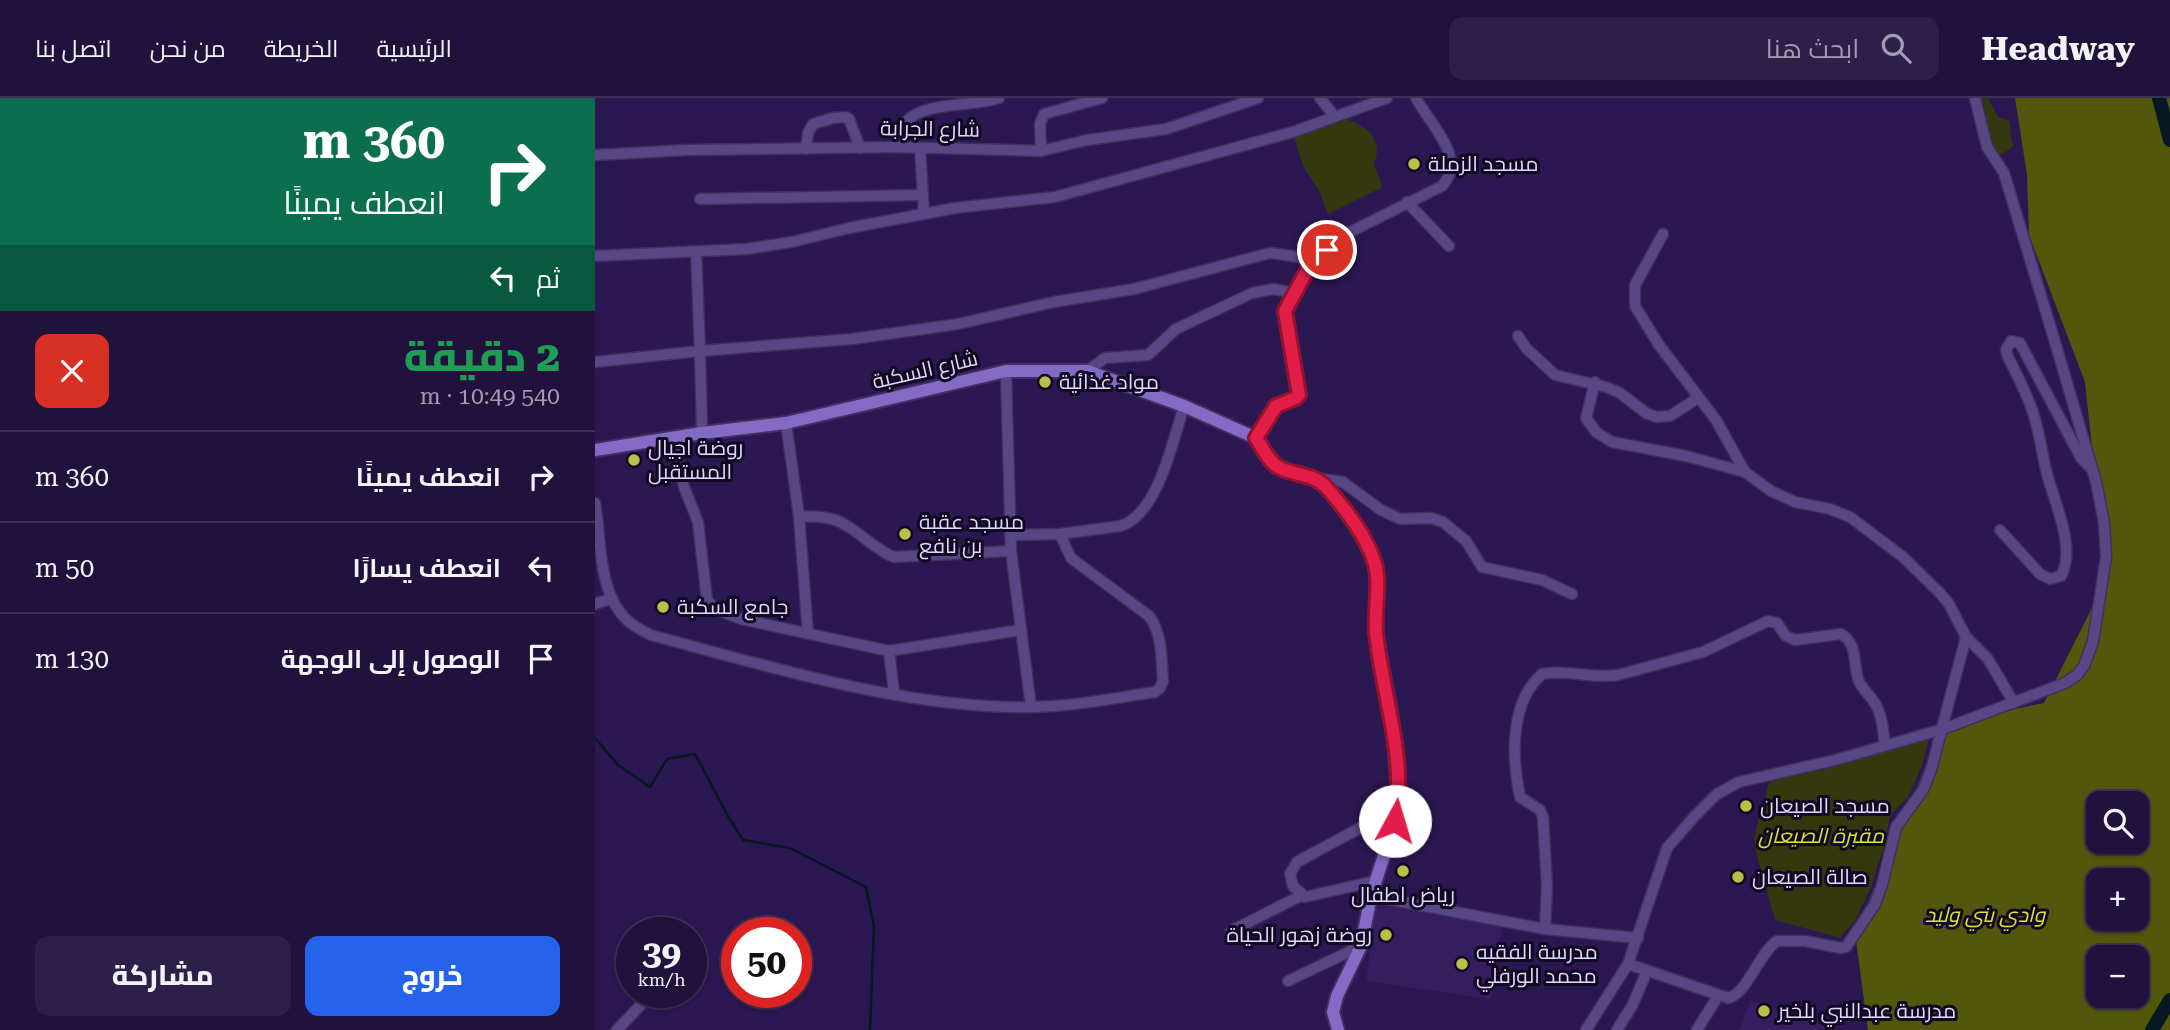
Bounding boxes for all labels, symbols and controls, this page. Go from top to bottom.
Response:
search box [1449,17,1939,80]
icon: search [1877,29,1915,67]
text: Headway [1981,29,2135,68]
text: ابحث هنا [1766,34,1859,64]
text: اتصل بنا [35,35,112,63]
text: من نحن [150,35,226,63]
text: الخريطة [264,35,339,63]
text: الرئيسية [377,35,452,63]
text: 360 m [303,113,445,170]
street label: شارع الجرابة [880,116,980,144]
icon: right [469,126,560,217]
place label: مسجد الزملة [1428,152,1539,176]
marker: مسجد الزملة [1406,156,1422,172]
text: انعطف يمينًا [283,184,445,222]
pin [1297,220,1357,280]
icon: arrive [1308,231,1346,269]
icon: left [484,259,522,297]
text: ثم [536,264,560,294]
text: 2 دقيقة [404,332,560,381]
button: close [35,334,109,408]
street label: شارع السكبة [870,346,981,396]
place label: مواد غذائية [1059,370,1159,394]
marker: مواد غذائية [1037,374,1053,390]
text: 540 m · 10:49 [420,383,560,410]
place label: روضة اجيال المستقبل [648,436,743,485]
marker: روضة اجيال المستقبل [626,452,642,468]
icon: right [522,458,560,496]
text: 360 m [35,462,109,492]
text: انعطف يمينًا [356,462,501,492]
place label: مسجد عقبة بن نافع [919,510,1024,560]
marker: مسجد عقبة بن نافع [897,526,913,542]
icon: left [522,549,560,587]
text: 50 m [35,553,94,583]
text: انعطف يسارًا [353,553,501,583]
place label: جامع السكبة [677,595,789,621]
marker: جامع السكبة [655,599,671,615]
icon: arrive [522,640,560,678]
text: 130 m [35,644,109,674]
text: الوصول إلى الوجهة [281,644,501,674]
position arrow [1358,784,1432,858]
map controls [2086,791,2149,1008]
button: search [2086,791,2149,854]
place label: مسجد الصيعان [1760,794,1890,819]
marker: مسجد الصيعان [1738,798,1754,814]
park label: مقبرة الصيعان [1758,824,1885,849]
marker: رياض اطفال [1395,863,1411,879]
place label: صالة الصيعان [1752,865,1868,890]
button: + [2086,868,2149,931]
marker: صالة الصيعان [1730,869,1746,885]
place label: رياض اطفال [1351,883,1455,908]
park label: وادي بني وليد [1925,903,2047,932]
speed limit sign: 50 [721,917,812,1008]
place label: روضة زهور الحياة [1226,923,1372,947]
marker: روضة زهور الحياة [1378,927,1394,943]
text: 39 [642,933,681,974]
button: مشاركة [35,936,291,1016]
button: خروج [305,936,560,1016]
place label: مدرسة الفقيه محمد الورفلي [1476,940,1598,992]
button: − [2086,945,2149,1008]
marker: مدرسة الفقيه محمد الورفلي [1454,956,1470,972]
text: km/h [637,969,686,990]
place label: مدرسة عبدالنبي بلخير [1777,999,1956,1027]
marker: مدرسة عبدالنبي بلخير [1756,1003,1772,1019]

